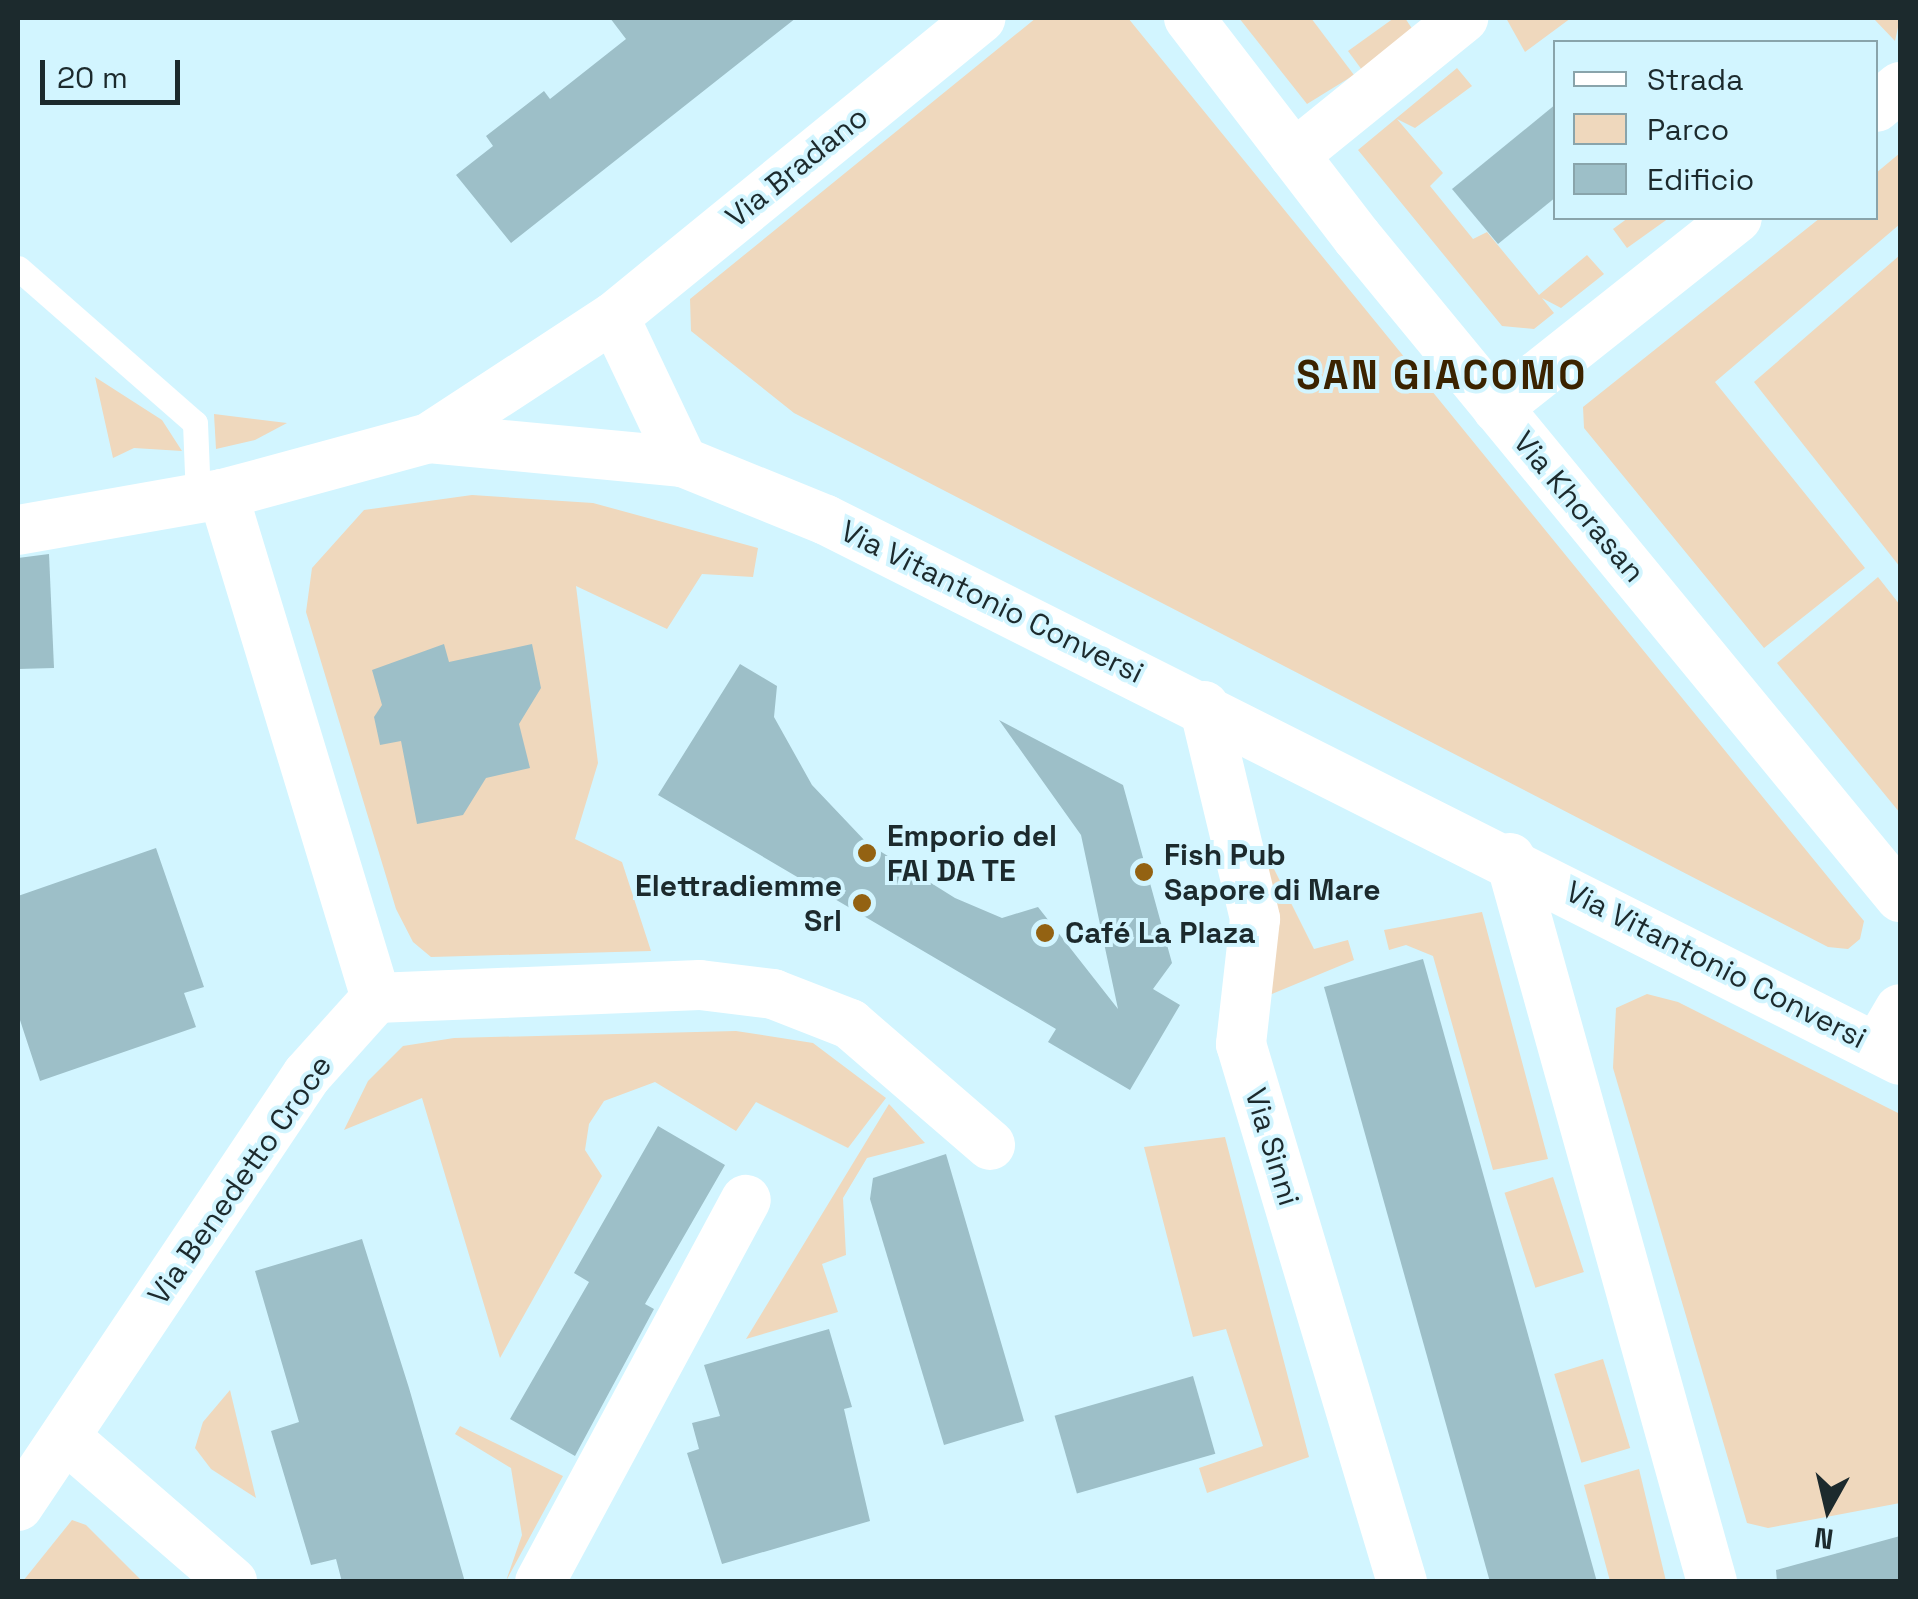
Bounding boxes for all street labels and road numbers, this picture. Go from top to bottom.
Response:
street label: Via Bradano [719,99,875,235]
street label: Via Khorasan [1506,424,1652,590]
street label: Via Vitantonio Conversi [835,513,1149,691]
street label: Via Vitantonio Conversi [1560,873,1872,1057]
street label: Via Benedetto Croce [140,1049,340,1311]
street label: Via Sinni [1237,1084,1307,1210]

